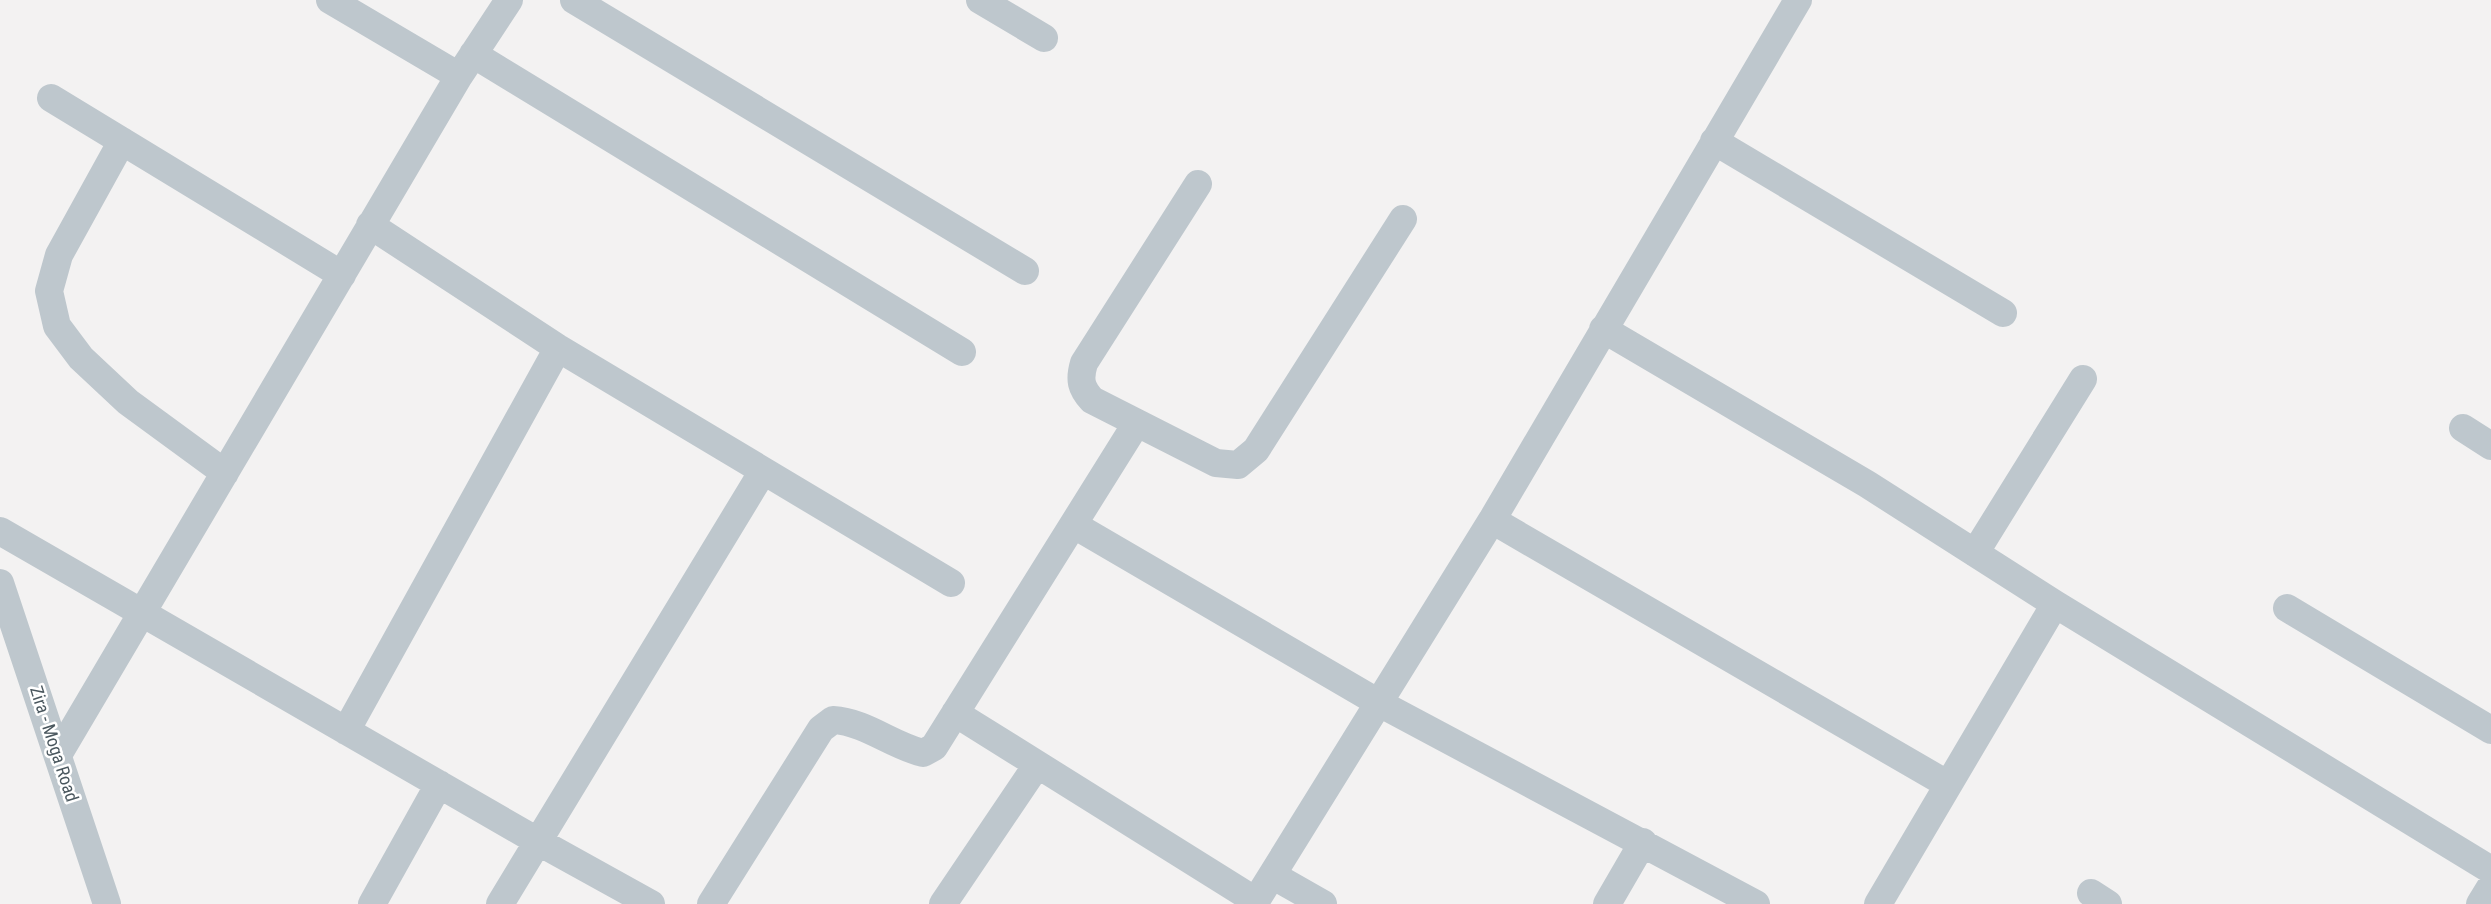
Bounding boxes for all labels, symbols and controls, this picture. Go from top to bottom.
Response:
street label: Zira - Moga Road [26,683,83,804]

